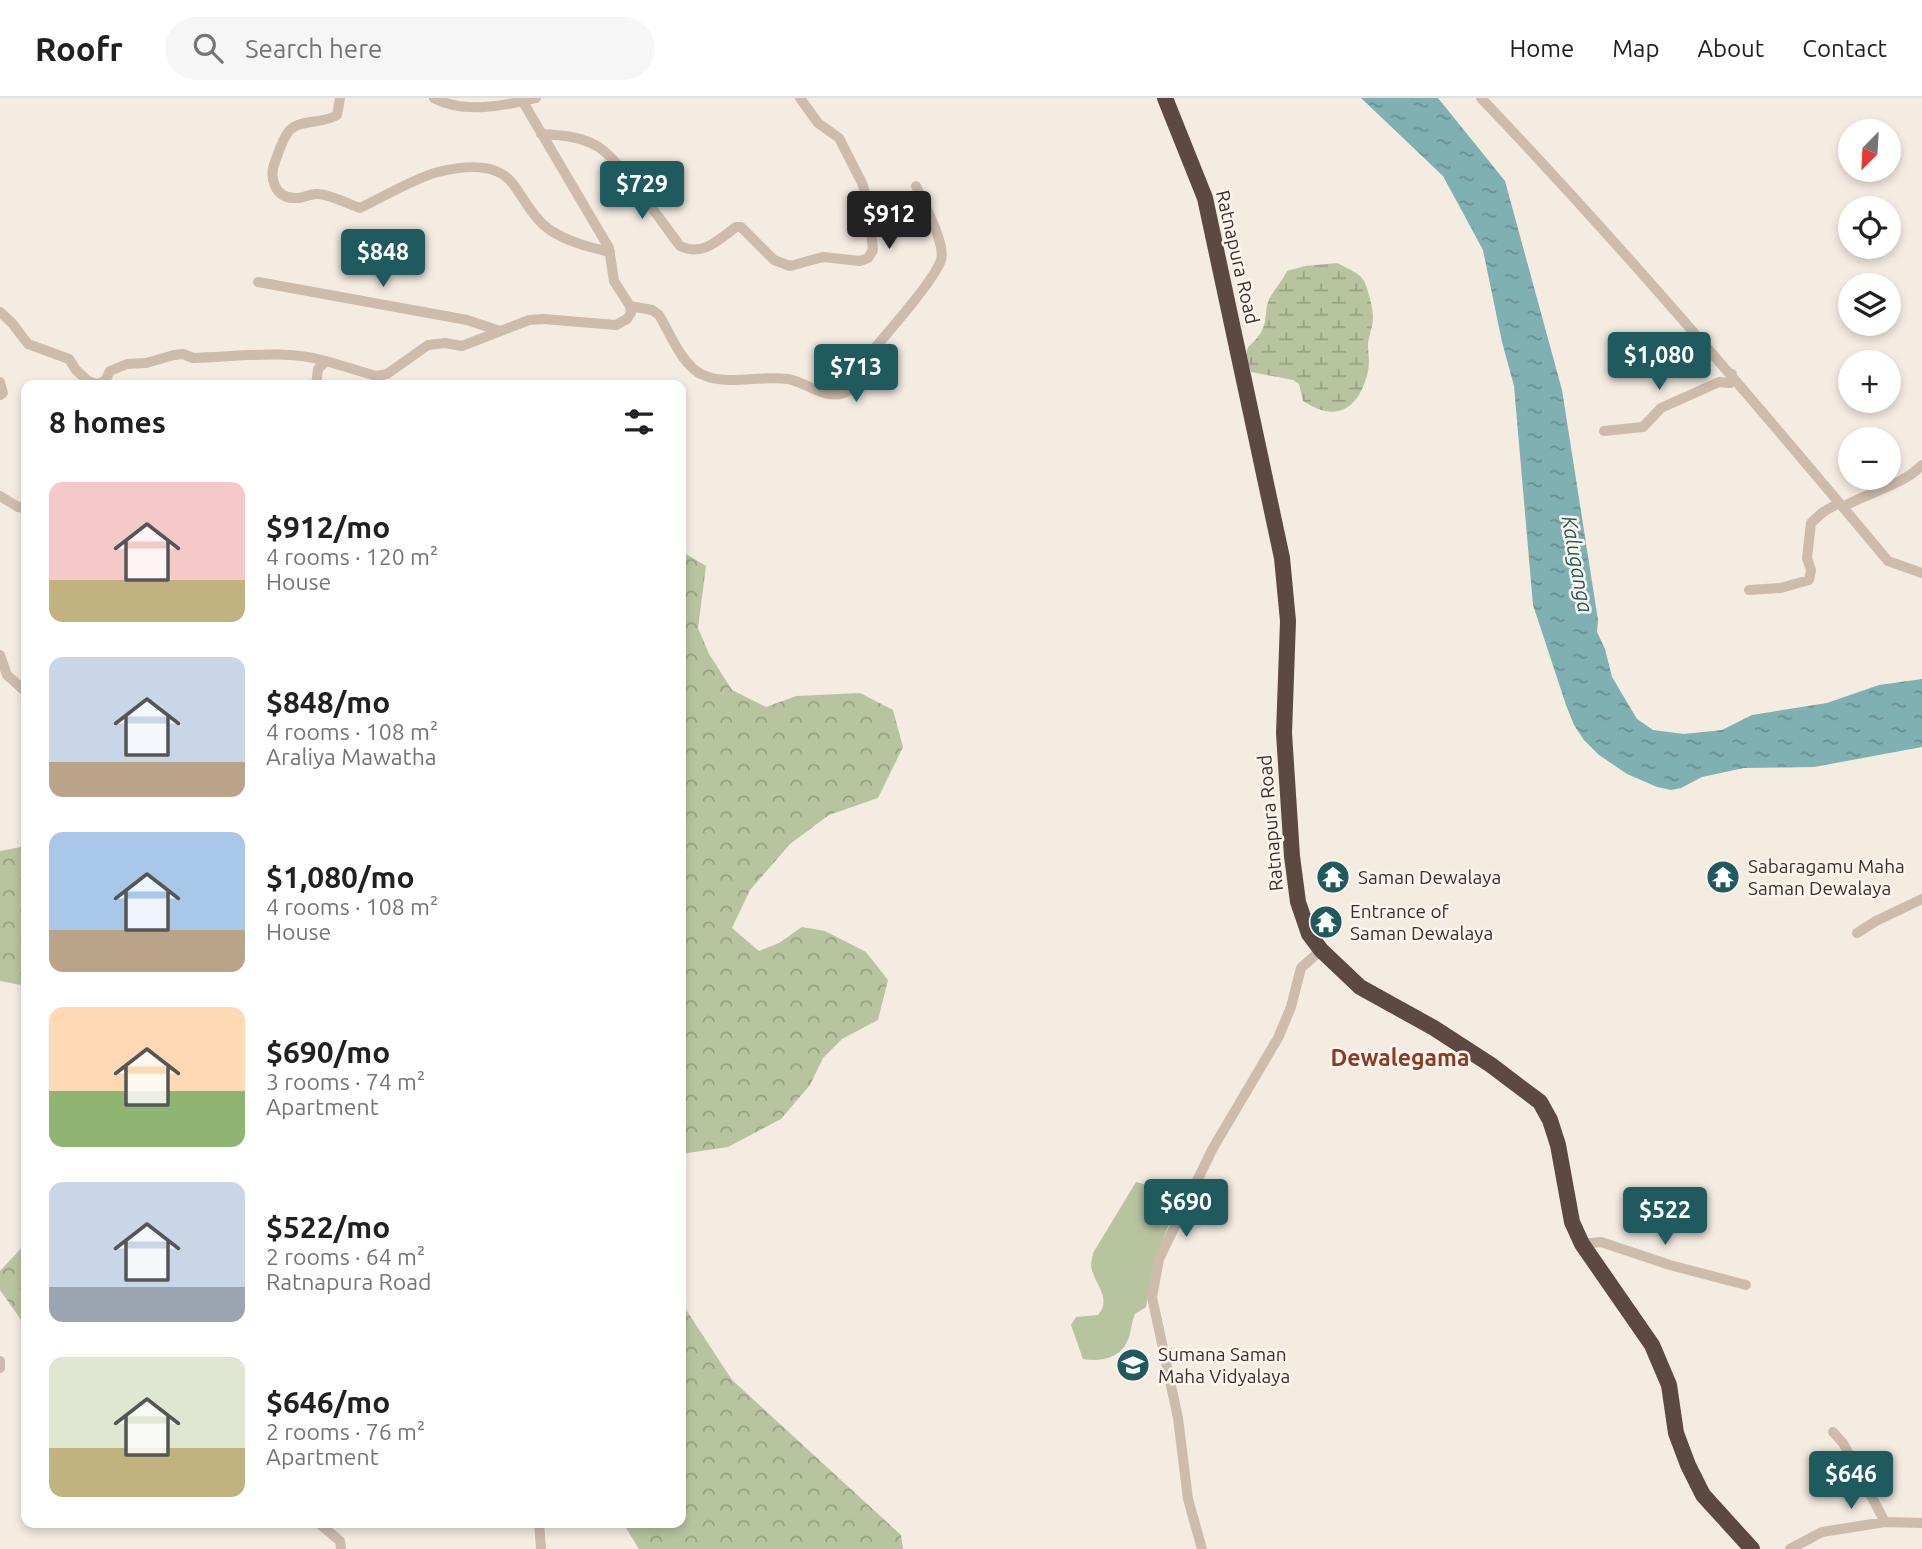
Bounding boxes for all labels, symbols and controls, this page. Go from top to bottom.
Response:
search box [165,17,655,80]
icon: search [189,29,227,67]
text: Roofr [35,30,123,67]
text: Search here [245,34,382,63]
text: Home [1509,35,1574,62]
text: Map [1612,35,1659,62]
text: About [1697,35,1764,62]
text: Contact [1802,35,1887,62]
north arrow [1838,119,1900,182]
map controls [1838,119,1901,490]
pin: $729 [601,162,683,221]
text: $729 [616,171,668,196]
street label: Ratnapura Road [1212,188,1264,326]
pin: $912 [848,192,930,251]
button: locate [1838,196,1901,259]
text: $912 [863,201,915,226]
pin: $848 [342,230,424,289]
text: $848 [357,239,409,264]
button: layers [1838,273,1901,336]
pin: $1,080 [1602,332,1716,392]
text: $1,080 [1624,342,1694,367]
pin: $713 [815,344,897,404]
button: + [1838,350,1901,413]
text: $713 [830,354,882,379]
icon: filters [620,403,658,441]
text: 8 homes [49,405,166,439]
button: − [1838,427,1901,490]
icon: home [105,510,189,594]
text: $912/mo [266,510,390,544]
water label: Kaluganga [1558,514,1598,614]
text: 4 rooms · 120 m² [266,544,438,569]
text: House [266,569,331,594]
icon: home [105,685,189,769]
text: $848/mo [266,685,390,719]
text: 4 rooms · 108 m² [266,719,438,744]
text: Araliya Mawatha [266,744,437,769]
street label: Ratnapura Road [1253,754,1287,892]
place label: Sabaragamu Maha Saman Dewalaya [1748,855,1905,899]
temple icon: Saman Dewalaya [1314,858,1352,896]
temple icon: Sabaragamu Maha Saman Dewalaya [1704,858,1742,896]
icon: home [105,860,189,944]
text: $1,080/mo [266,860,415,894]
place label: Saman Dewalaya [1358,866,1501,888]
text: 4 rooms · 108 m² [266,894,438,919]
place label: Entrance of Saman Dewalaya [1350,900,1493,944]
temple icon: Entrance of Saman Dewalaya [1307,903,1345,941]
text: House [266,919,331,944]
icon: home [105,1035,189,1119]
text: $690/mo [266,1035,390,1069]
district label: Dewalegama [1331,1045,1469,1070]
text: 3 rooms · 74 m² [266,1069,425,1094]
text: Apartment [266,1094,379,1119]
pin: $690 [1145,1180,1227,1239]
pin: $522 [1624,1188,1706,1247]
text: $690 [1160,1189,1212,1214]
text: $522 [1639,1197,1691,1222]
icon: home [105,1210,189,1294]
text: $522/mo [266,1210,390,1244]
text: 2 rooms · 64 m² [266,1244,425,1269]
text: Ratnapura Road [266,1269,432,1294]
place label: Sumana Saman Maha Vidyalaya [1158,1343,1290,1387]
school or university icon: Sumana Saman Maha Vidyalaya [1114,1346,1152,1384]
icon: home [105,1385,189,1469]
text: $646/mo [266,1385,390,1419]
text: 2 rooms · 76 m² [266,1419,425,1444]
text: Apartment [266,1444,379,1469]
pin: $646 [1810,1452,1892,1511]
text: $646 [1825,1461,1877,1486]

